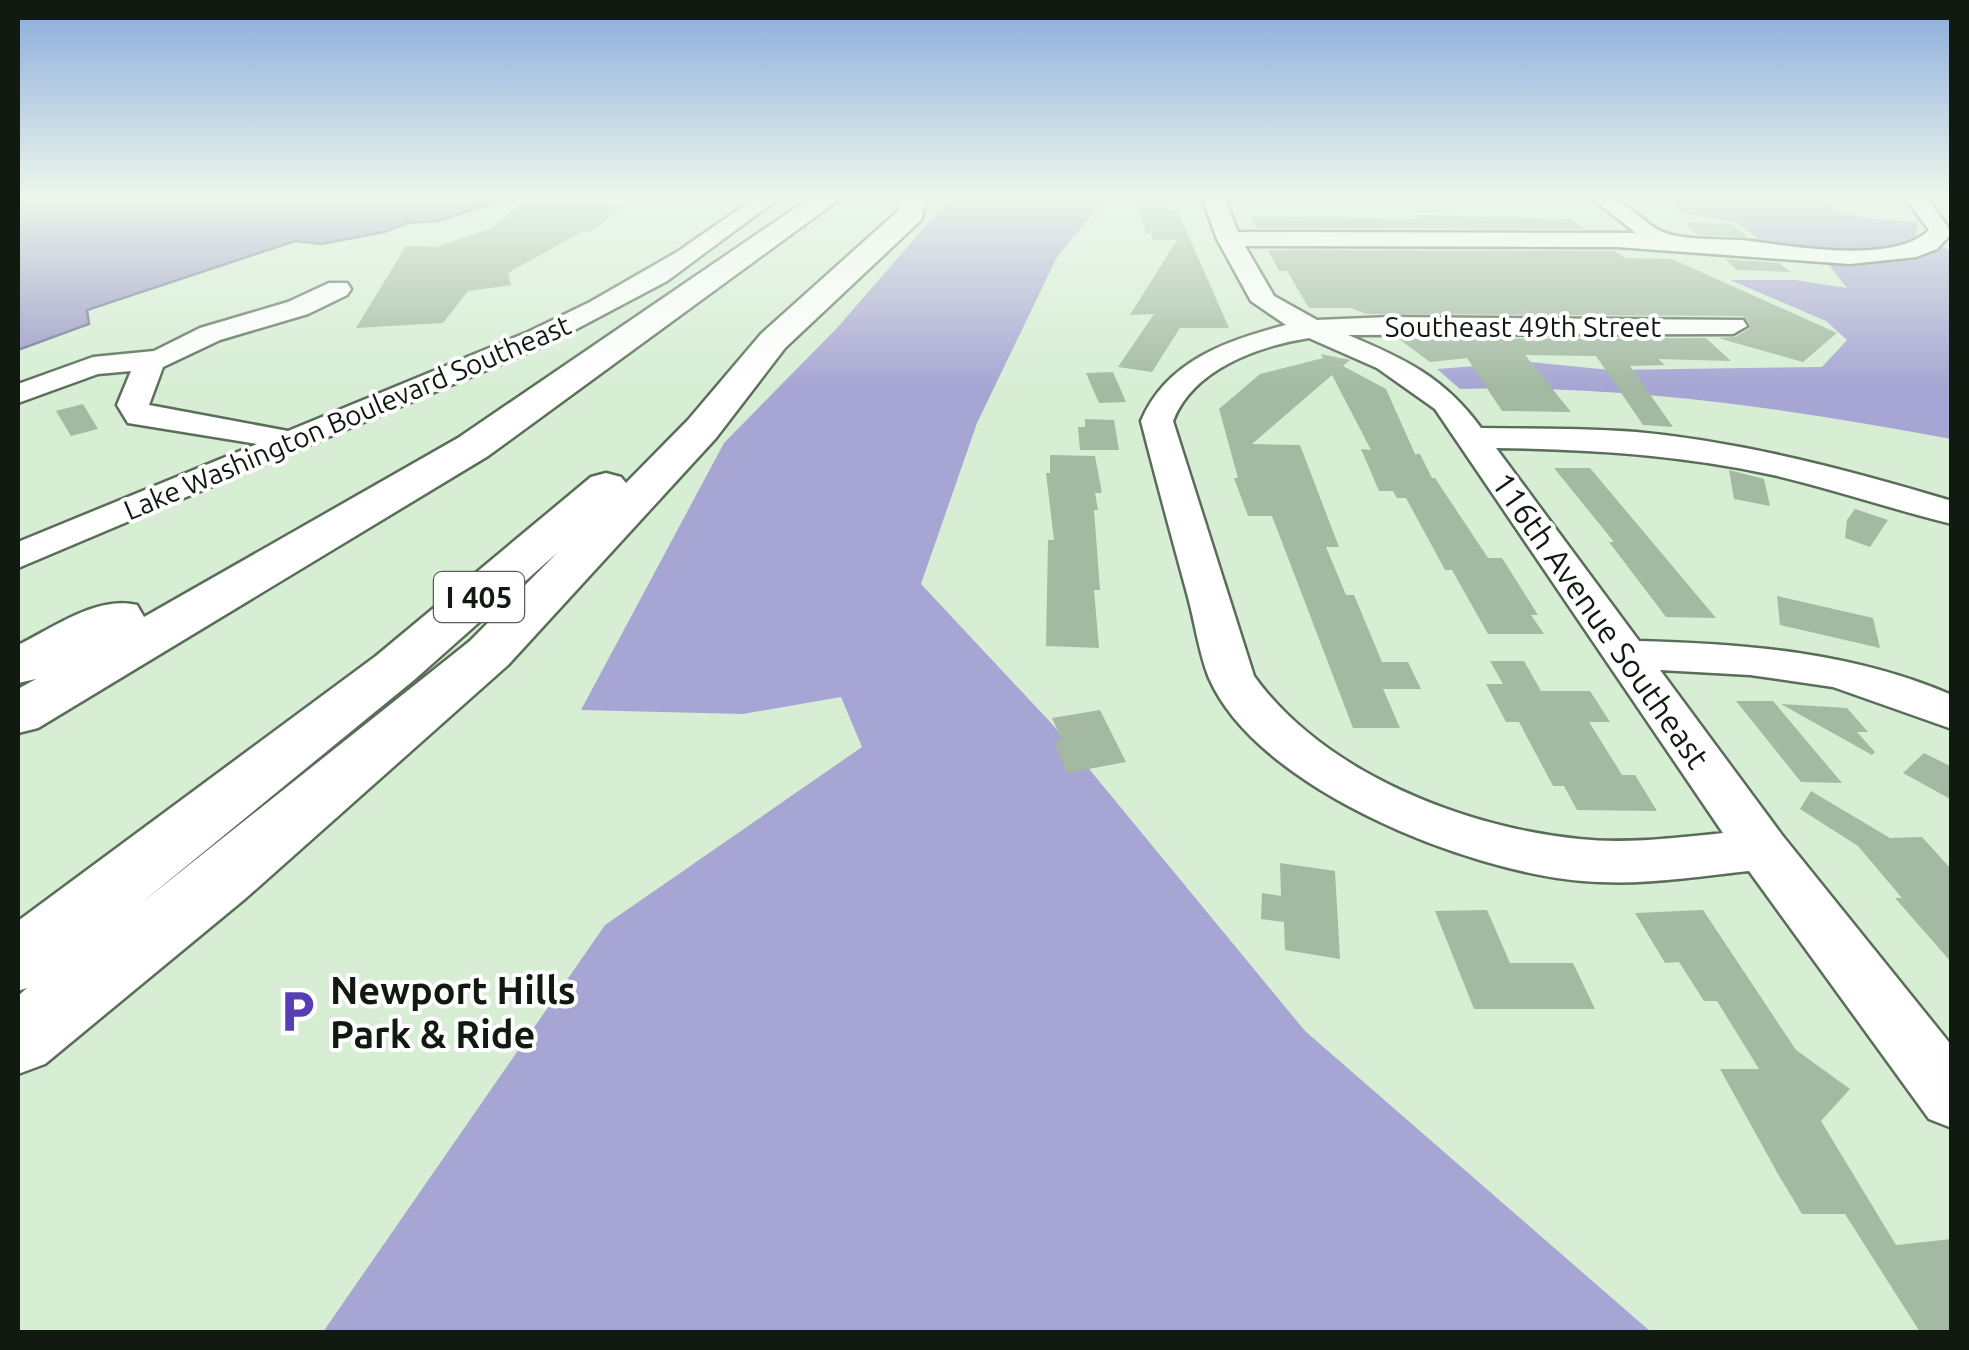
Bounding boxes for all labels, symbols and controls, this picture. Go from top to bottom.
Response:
street label: Lake Washington Boulevard Southeast [119,309,575,525]
street label: Southeast 49th Street [1385,311,1661,342]
street label: 116th Avenue Southeast [1485,465,1717,775]
road number: I 405 [434,572,524,622]
place label: Newport Hills Park & Ride [330,969,576,1055]
parking icon: Newport Hills Park & Ride [273,988,321,1036]

